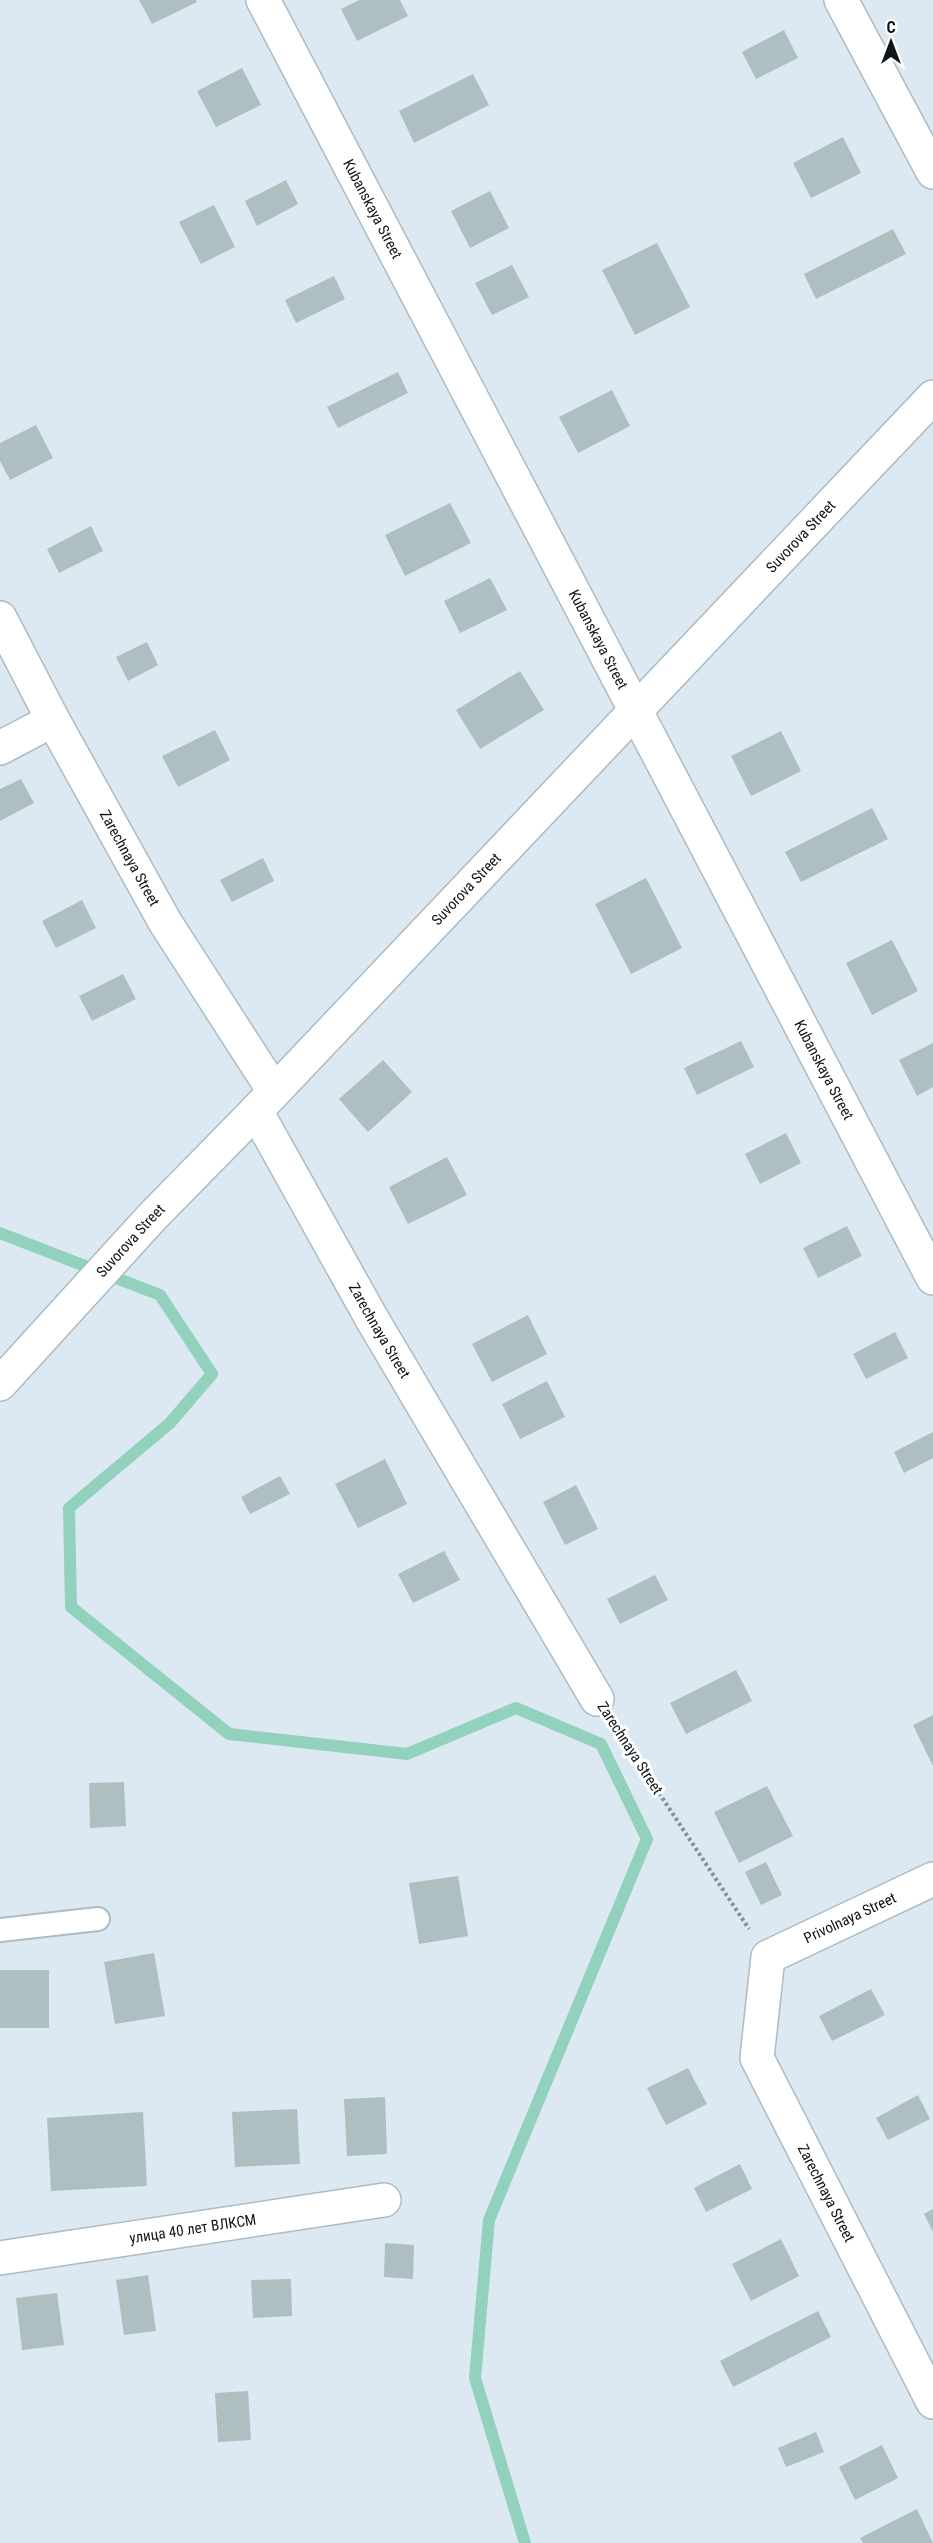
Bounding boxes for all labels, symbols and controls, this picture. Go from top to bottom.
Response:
north arrow [861,12,921,72]
text: С [886,18,896,37]
street label: Kubanskaya Street [339,156,406,262]
street label: Suvorova Street [762,497,839,576]
street label: Kubanskaya Street [565,587,632,692]
street label: Zarechnaya Street [96,807,163,909]
street label: Suvorova Street [428,849,505,929]
street label: Kubanskaya Street [790,1017,857,1123]
street label: Suvorova Street [93,1200,169,1281]
street label: Zarechnaya Street [345,1280,414,1382]
street label: Zarechnaya Street [593,1698,667,1798]
street label: Privolnaya Street [801,1889,899,1947]
street label: Zarechnaya Street [794,2141,859,2245]
street label: улица 40 лет ВЛКСМ [128,2210,257,2247]

